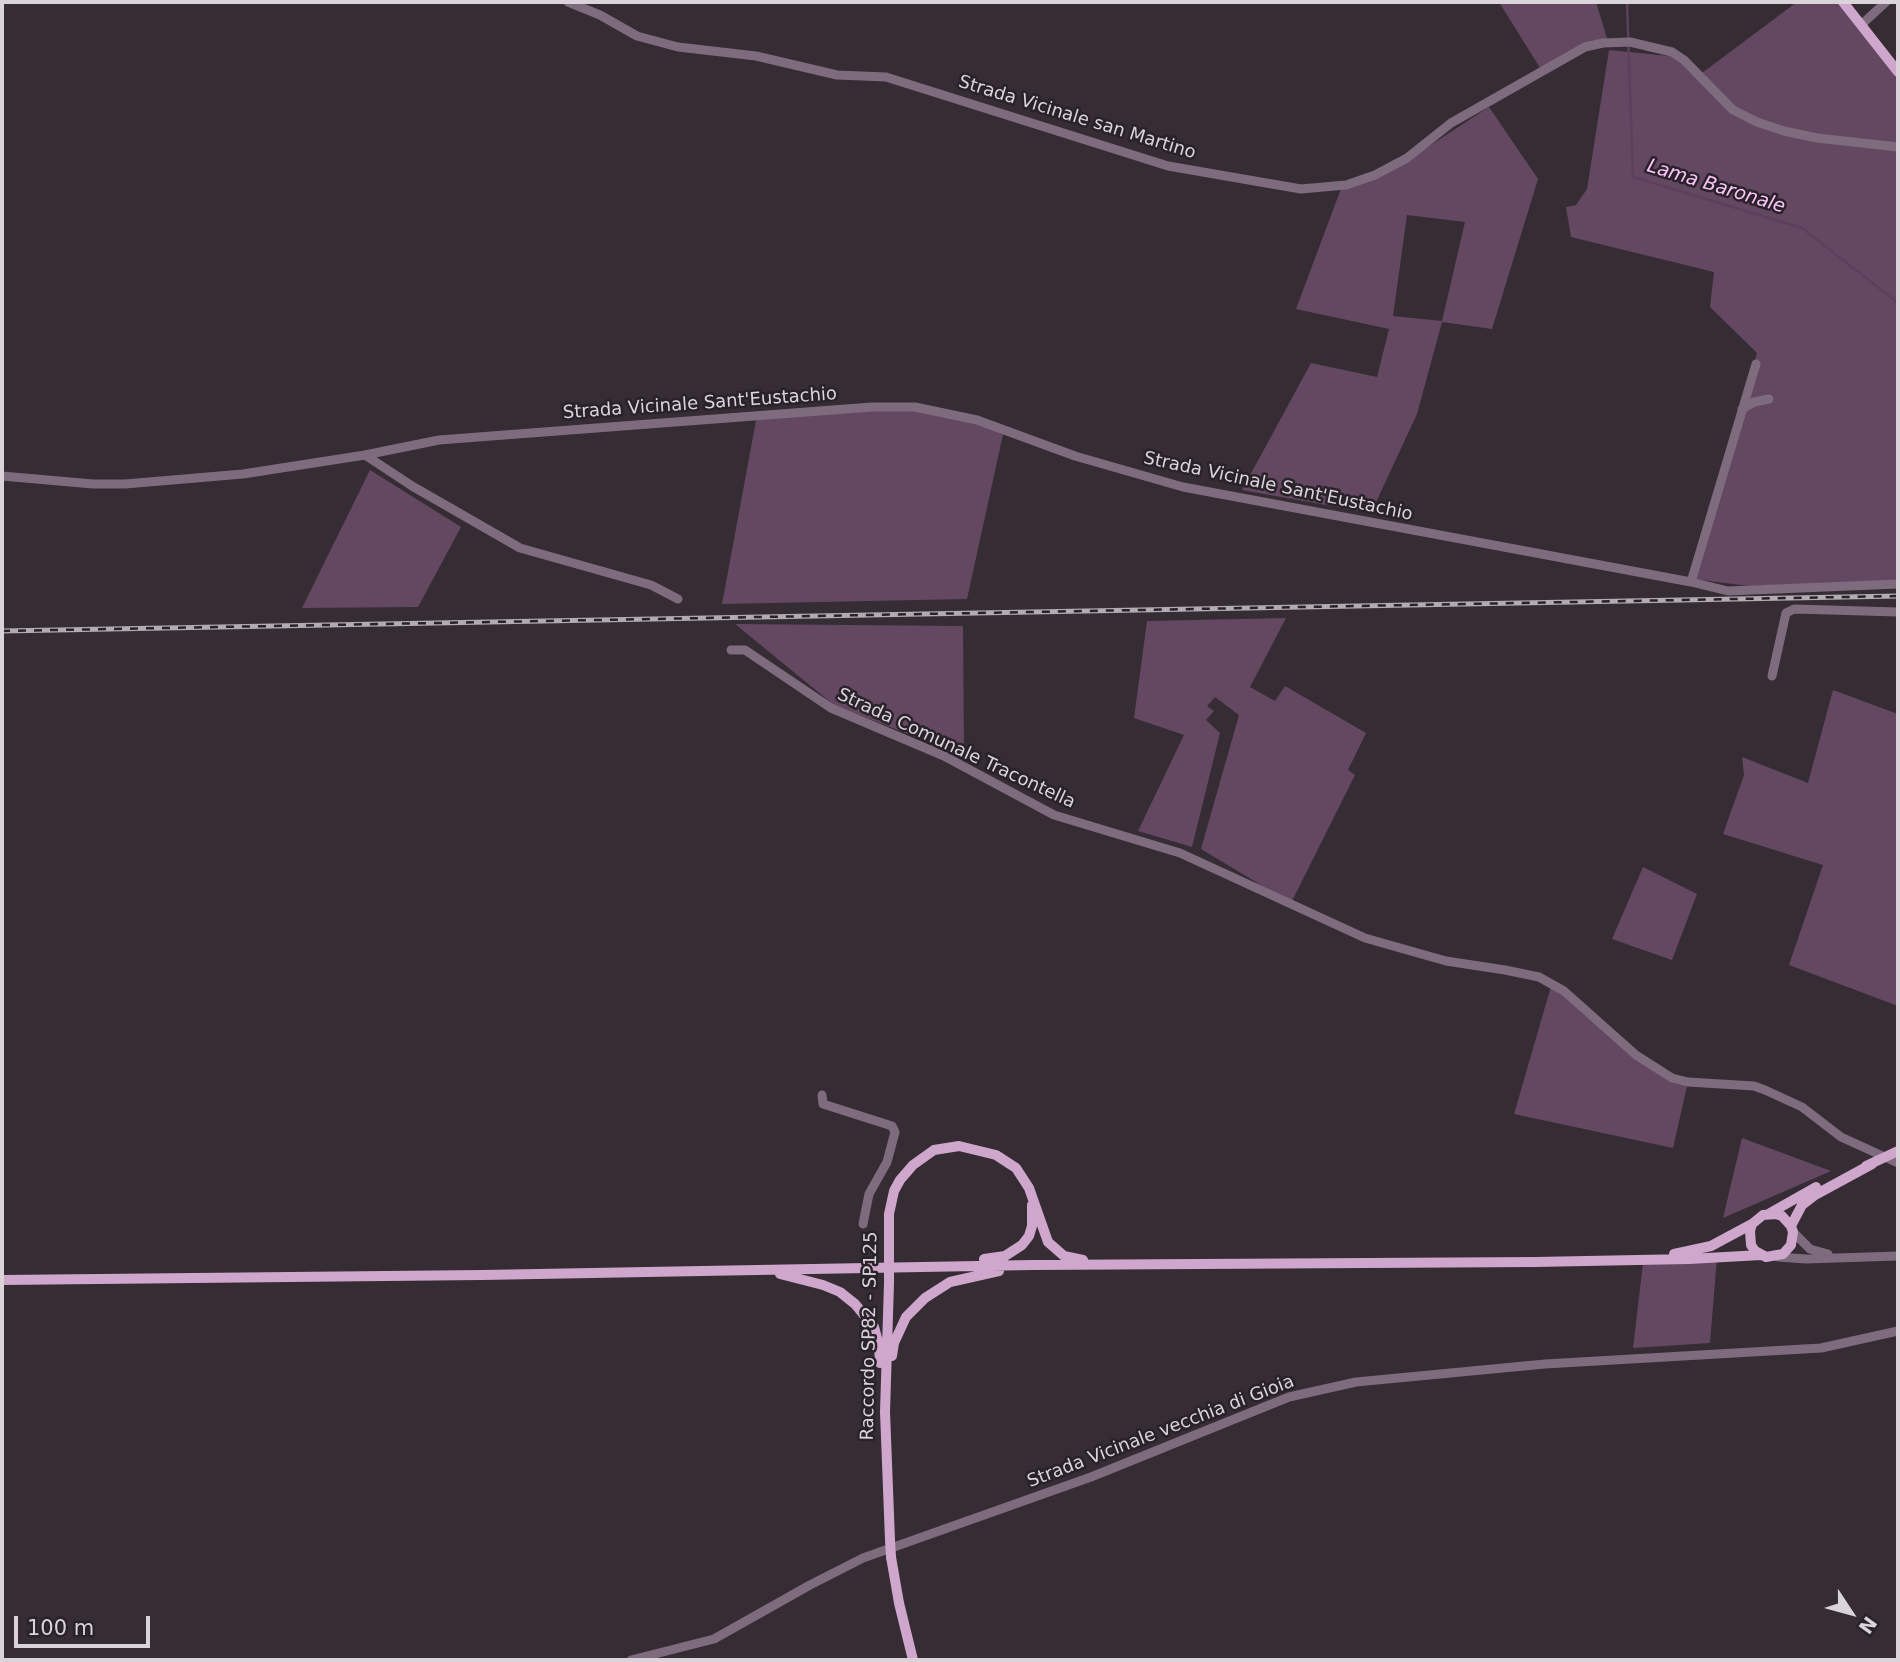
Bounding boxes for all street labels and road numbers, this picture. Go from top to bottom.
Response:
street label: Strada Vicinale san Martino [956,72,1198,164]
street label: Strada Vicinale Sant'Eustachio [562,384,838,424]
street label: Strada Vicinale Sant'Eustachio [1141,448,1415,526]
street label: Strada Comunale Tracontella [834,684,1078,814]
street label: Raccordo SP82 - SP125 [857,1231,883,1441]
street label: Strada Vicinale vecchia di Gioia [1025,1371,1297,1493]

